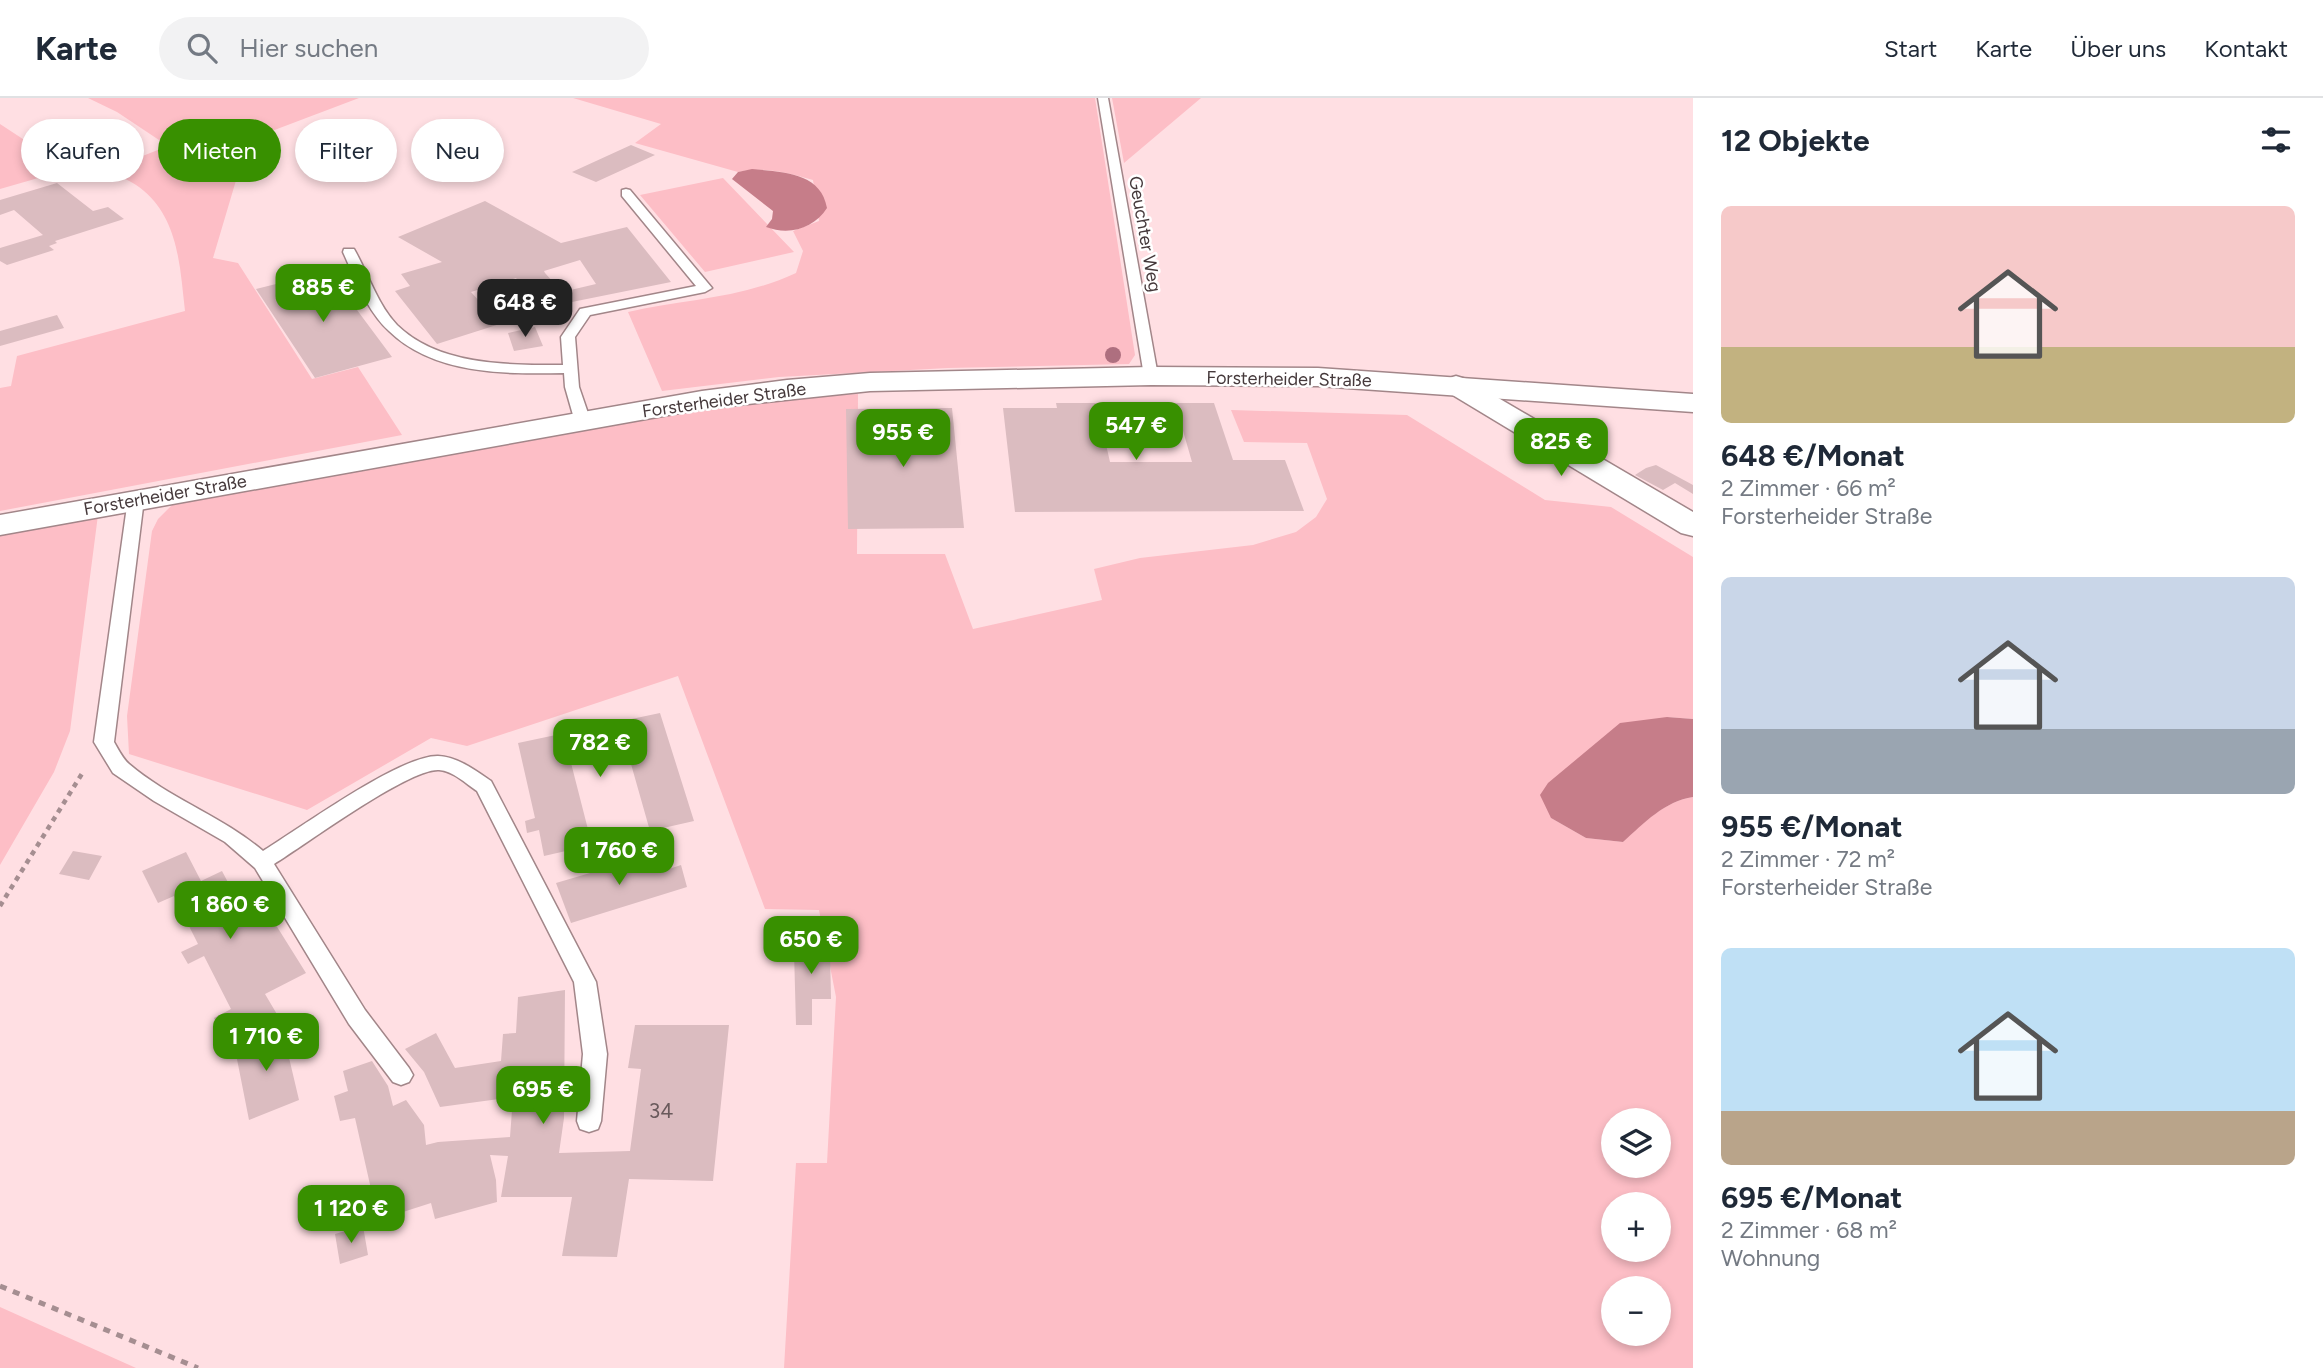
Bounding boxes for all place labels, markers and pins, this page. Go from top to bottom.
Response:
pin: 885 € [274,264,372,324]
pin: 648 € [476,280,574,339]
pin: 547 € [1087,402,1185,462]
pin: 955 € [854,410,952,469]
pin: 825 € [1512,418,1610,478]
pin: 782 € [551,720,649,779]
pin: 1 760 € [554,828,684,887]
pin: 1 860 € [165,882,295,941]
pin: 650 € [762,916,860,976]
pin: 1 710 € [201,1014,331,1073]
pin: 695 € [494,1066,592,1126]
pin: 1 120 € [286,1186,416,1245]

